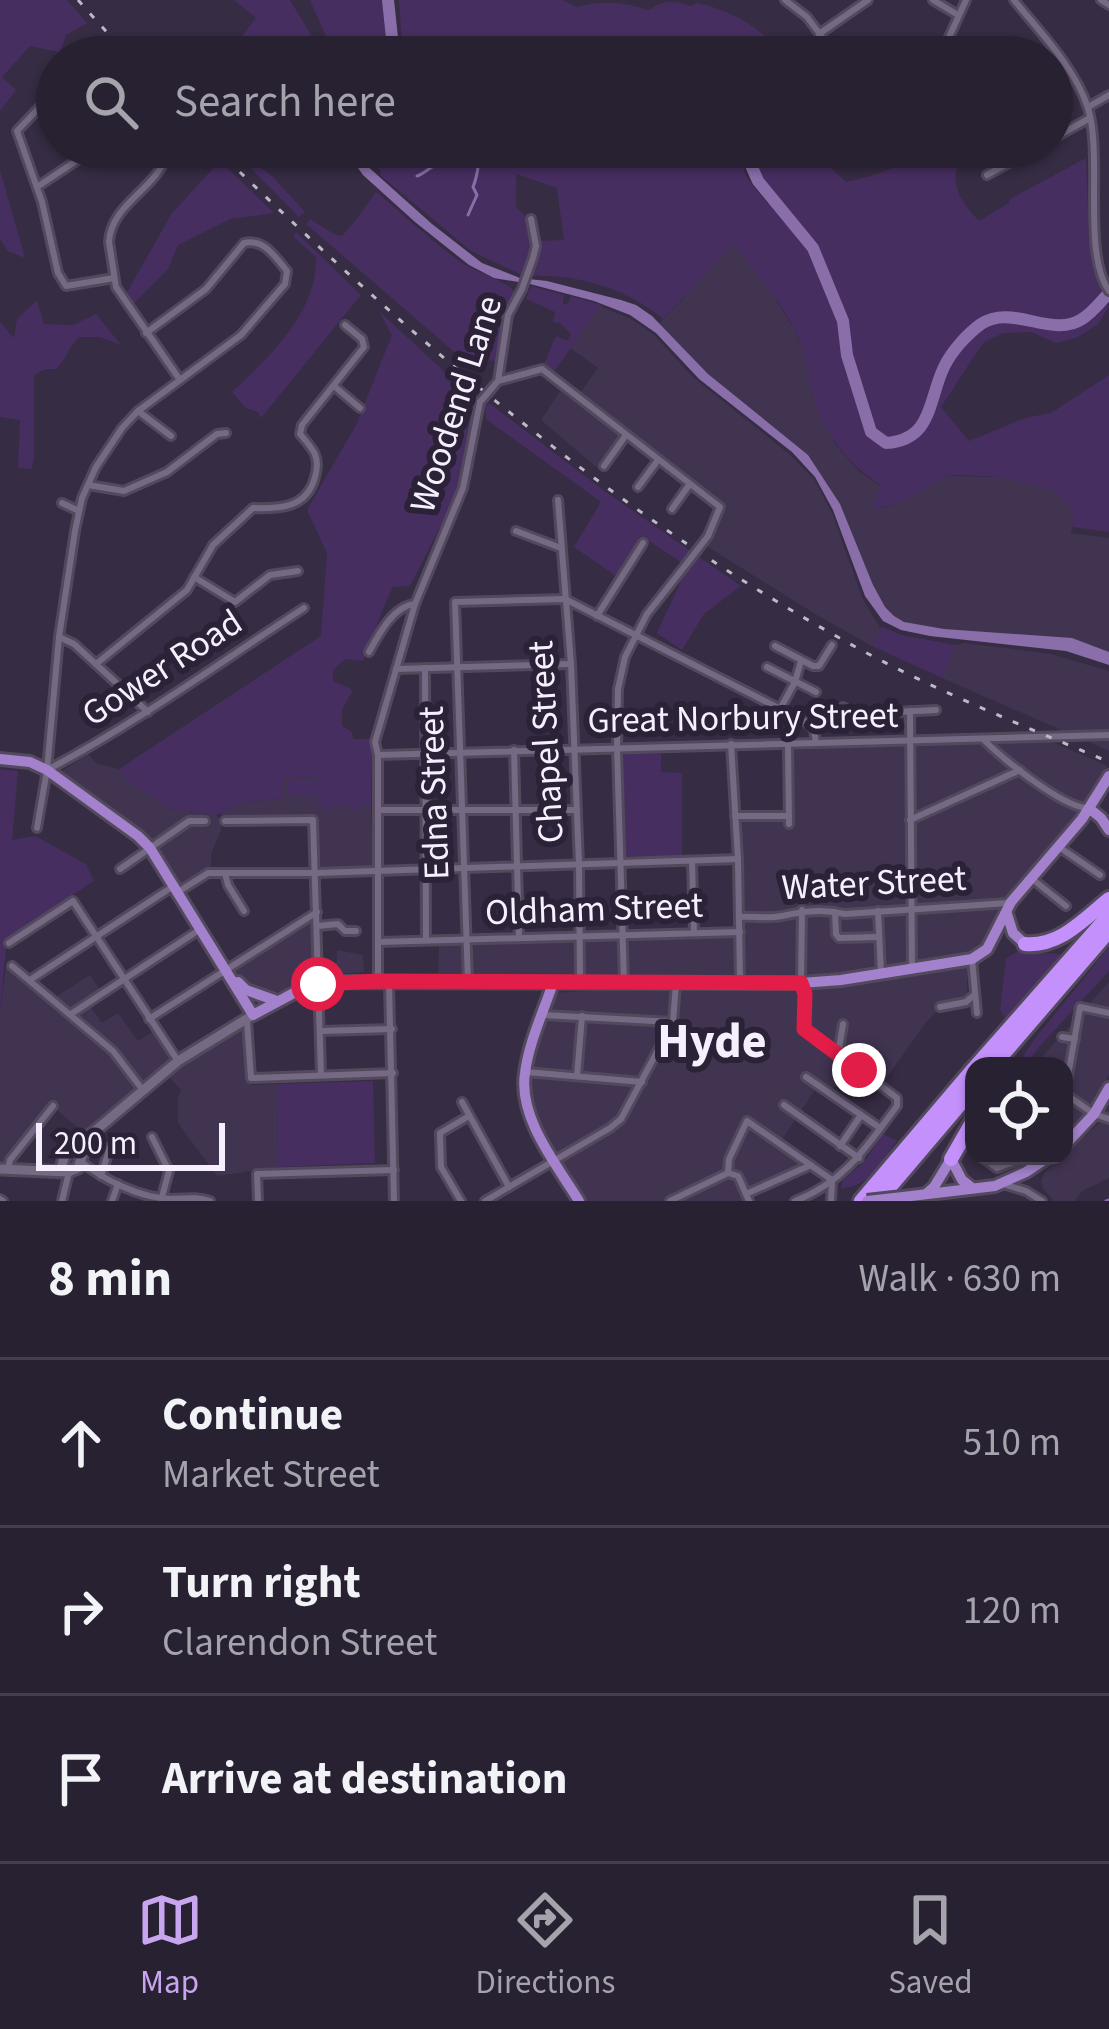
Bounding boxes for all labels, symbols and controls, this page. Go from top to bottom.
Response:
search box [36,36,1073,168]
icon: search [78,69,144,135]
text: Search here [174,70,396,134]
street label: Woodend Lane [397,289,515,519]
street label: Gower Road [72,597,252,739]
street label: Chapel Street [515,639,577,845]
street label: Great Norbury Street [587,690,899,746]
street label: Edna Street [405,705,463,881]
street label: Water Street [780,853,968,913]
street label: Oldham Street [484,880,704,938]
route start [291,957,345,1011]
district label: Hyde [657,1008,767,1076]
route end [832,1043,886,1097]
map controls [965,1057,1073,1165]
button: locate [965,1057,1073,1165]
scale bar [36,1117,225,1170]
text: 200 m [54,1120,137,1167]
text: 8 min [48,1243,172,1315]
text: Walk · 630 m [858,1251,1061,1307]
text: Continue [162,1383,343,1447]
icon: ahead [48,1410,114,1476]
text: 510 m [963,1415,1061,1471]
text: Market Street [162,1447,380,1503]
text: Turn right [162,1551,361,1615]
icon: right [48,1578,114,1644]
text: 120 m [963,1583,1061,1639]
text: Clarendon Street [162,1615,437,1671]
icon: arrive [48,1746,114,1812]
text: Arrive at destination [162,1747,567,1811]
tab: Map [137,1887,203,2006]
tab: Directions [476,1887,615,2006]
tab: Saved [888,1887,972,2006]

